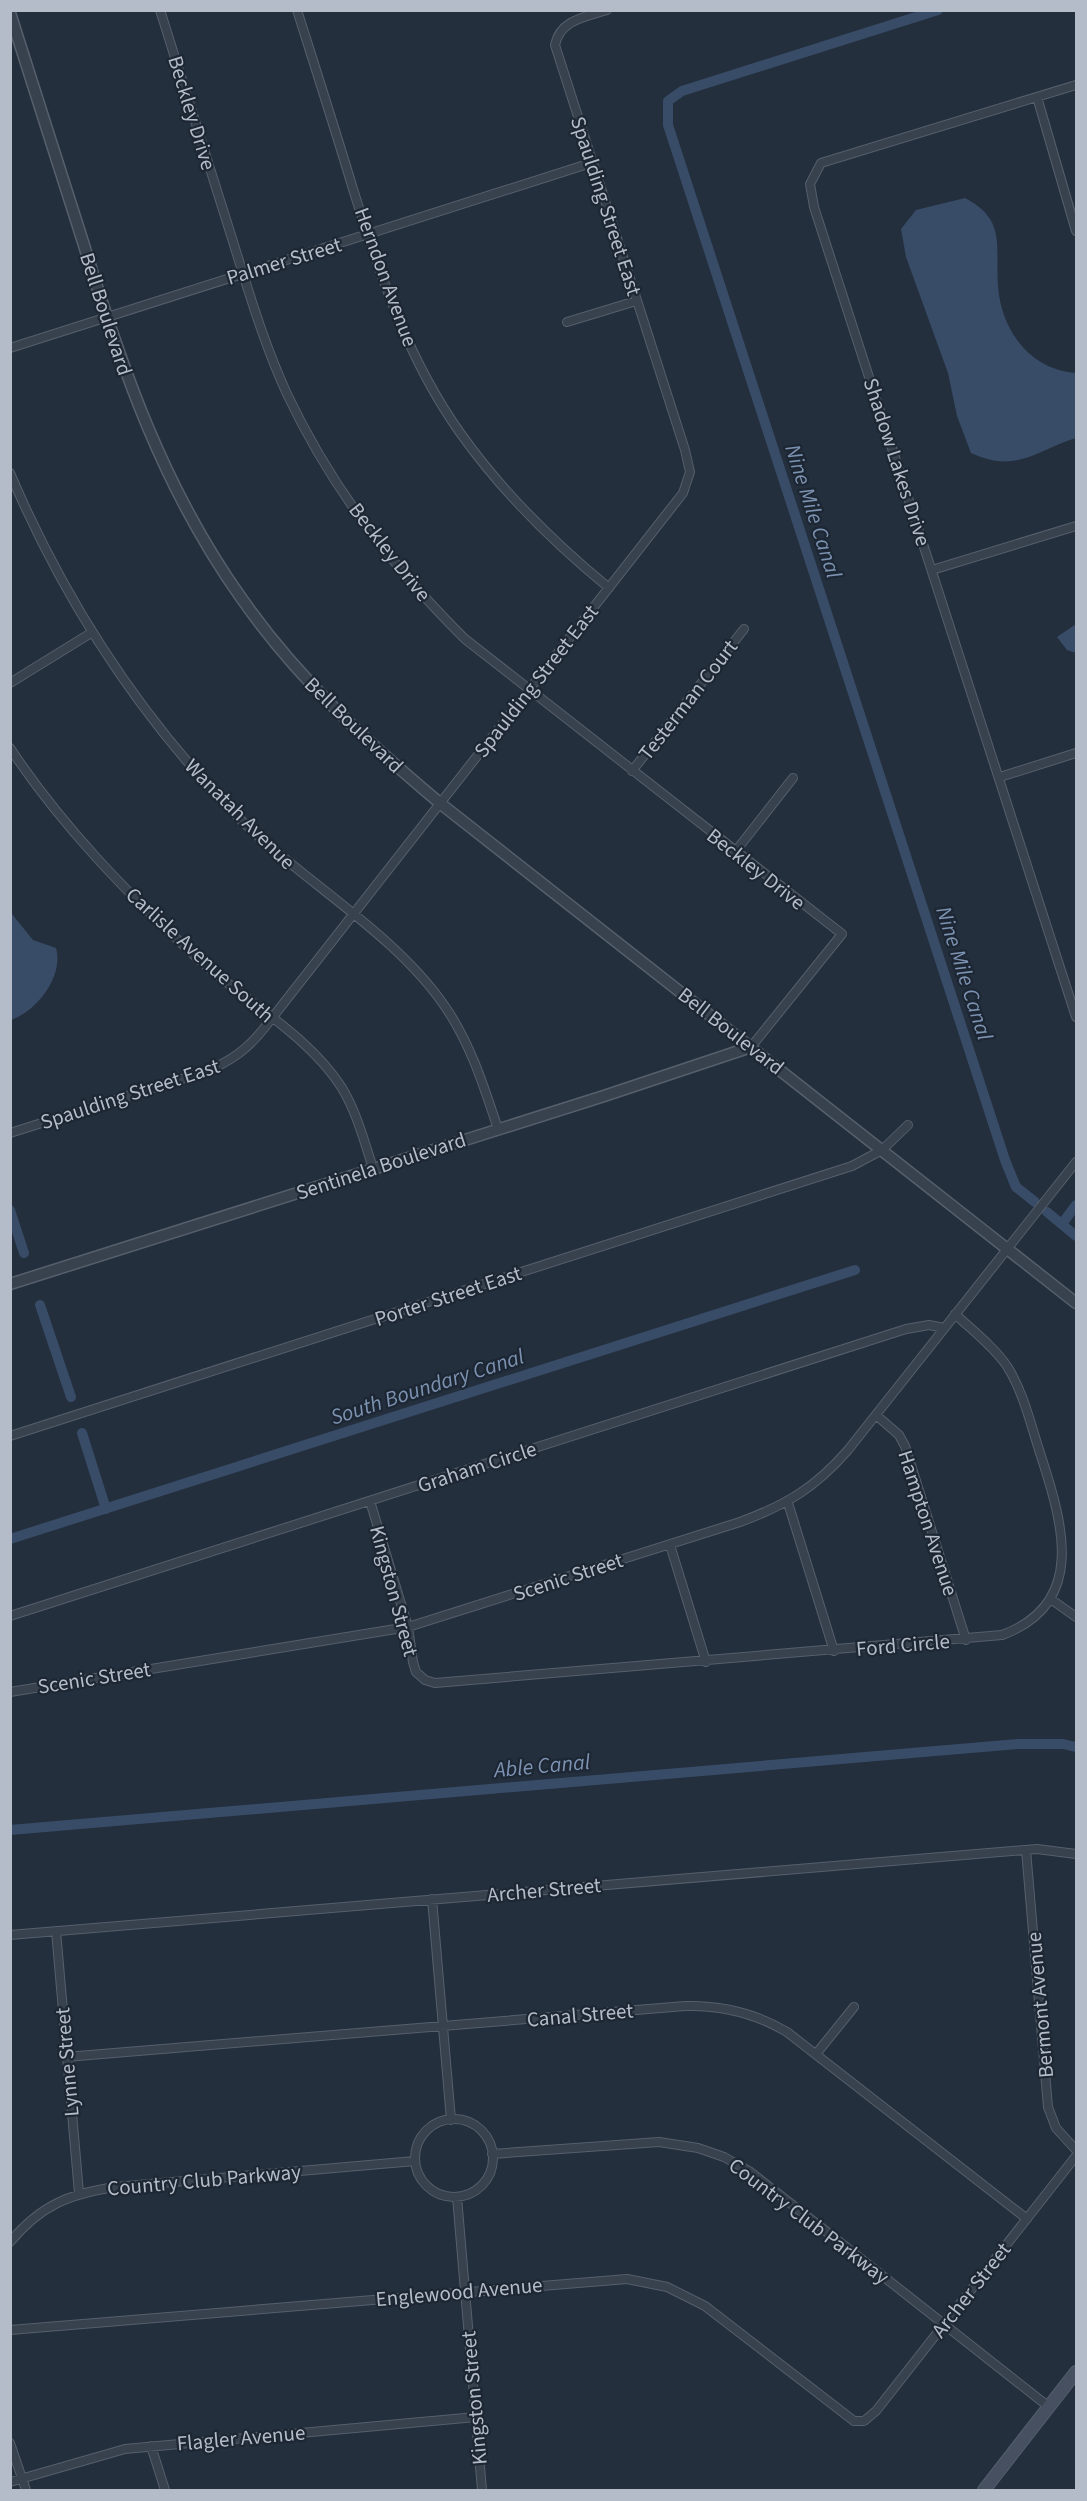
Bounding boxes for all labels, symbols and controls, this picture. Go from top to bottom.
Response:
street label: Beckley Drive [160,52,224,174]
street label: Spaulding Street East [563,112,649,300]
street label: Herndon Avenue [347,203,425,351]
street label: Palmer Street [223,229,345,293]
street label: Bell Boulevard [72,249,140,379]
street label: Shadow Lakes Drive [856,374,938,550]
water label: Nine Mile Canal [776,440,850,583]
street label: Beckley Drive [342,496,438,608]
street label: Spaulding Street East [467,598,605,764]
street label: Testerman Court [631,633,745,767]
street label: Bell Boulevard [298,670,410,780]
street label: Wanatah Avenue [178,752,302,876]
street label: Beckley Drive [700,821,812,917]
street label: Carlisle Avenue South [119,880,281,1030]
water label: Nine Mile Canal [927,902,1001,1045]
street label: Bell Boulevard [672,980,790,1082]
street label: Spaulding Street East [36,1051,224,1137]
street label: Sentinela Boulevard [292,1124,470,1208]
street label: Porter Street East [371,1258,525,1334]
water label: South Boundary Canal [326,1340,529,1433]
street label: Graham Circle [414,1434,540,1500]
street label: Hampton Avenue [890,1446,966,1600]
street label: Kingston Street [362,1522,426,1660]
street label: Scenic Street [509,1545,627,1609]
street label: Ford Circle [855,1626,951,1664]
street label: Scenic Street [35,1654,153,1702]
water label: Able Canal [491,1746,592,1786]
street label: Archer Street [486,1870,602,1910]
street label: Bermont Avenue [1019,1931,1061,2079]
street label: Canal Street [525,1995,635,2035]
street label: Lynne Street [47,2006,87,2118]
street label: Country Club Parkway [722,2151,896,2292]
street label: Country Club Parkway [106,2157,302,2203]
street label: Archer Street [924,2236,1018,2344]
street label: Englewood Avenue [374,2270,544,2314]
street label: Kingston Street [453,2330,495,2466]
street label: Flagler Avenue [175,2417,307,2459]

